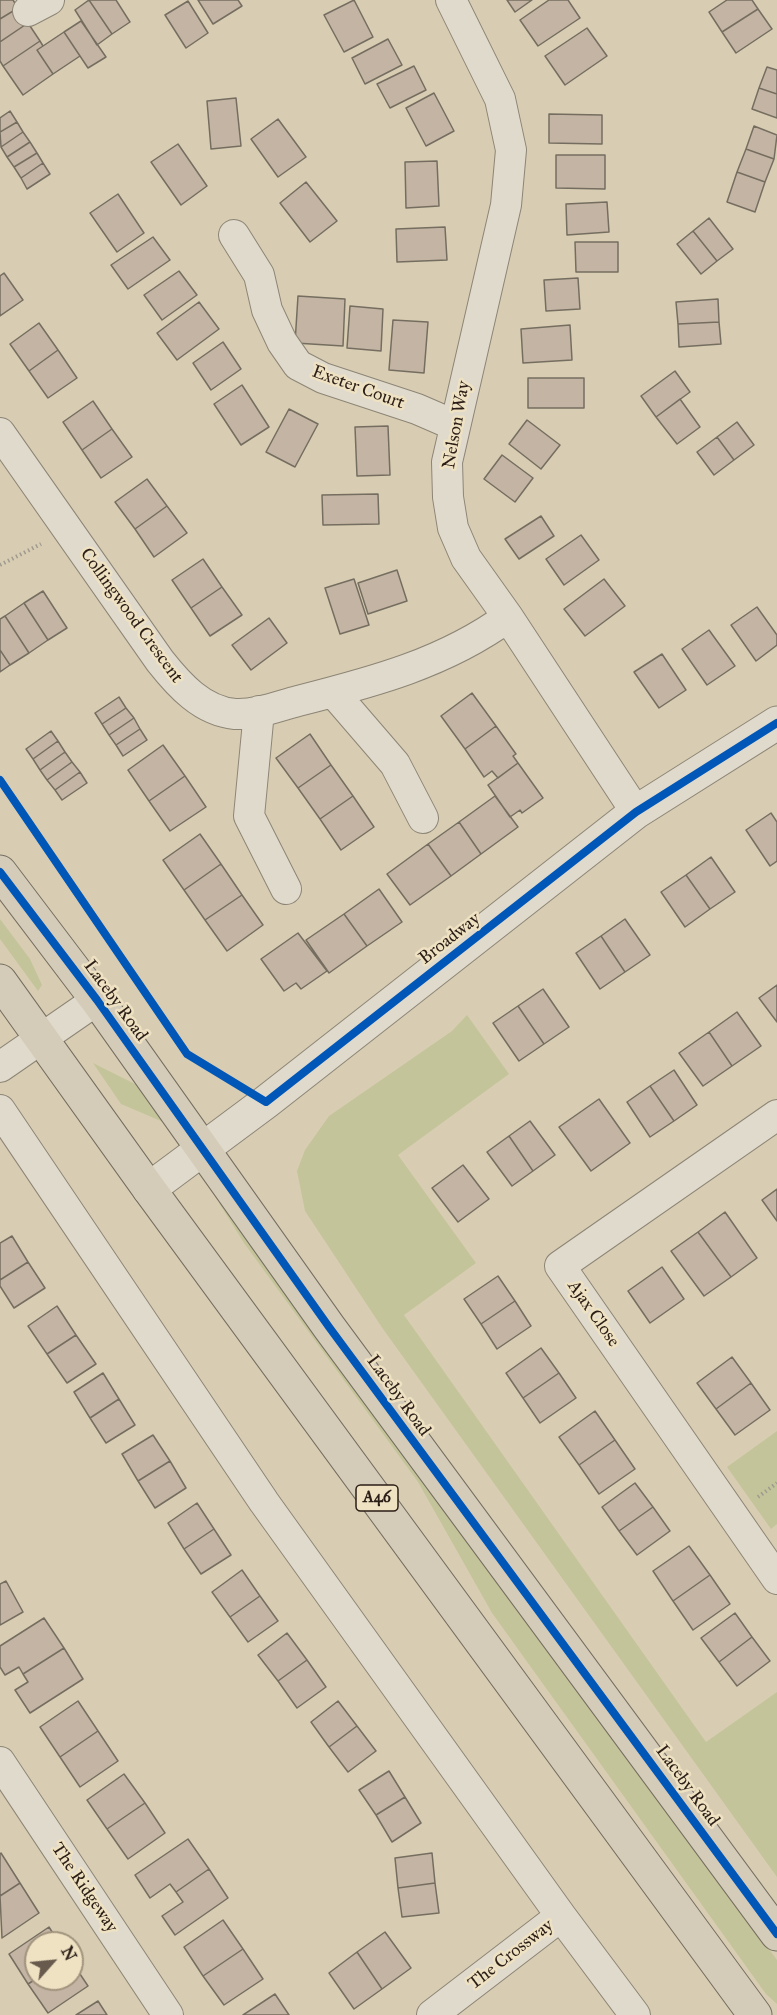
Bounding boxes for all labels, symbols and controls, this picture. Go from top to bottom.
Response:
street label: Exeter Court [309,361,407,415]
street label: Nelson Way [439,379,475,471]
street label: Collingwood Crescent [75,544,187,688]
street label: Broadway [415,908,485,970]
street label: Laceby Road [78,956,152,1046]
street label: Ajax Close [562,1277,624,1351]
street label: Laceby Road [361,1351,435,1441]
road number: A46 [356,1485,398,1511]
street label: Laceby Road [650,1741,724,1831]
street label: The Ridgeway [46,1839,122,1937]
street label: The Crossway [464,1915,558,1995]
north arrow [24,1931,84,1991]
text: N [57,1943,80,1964]

